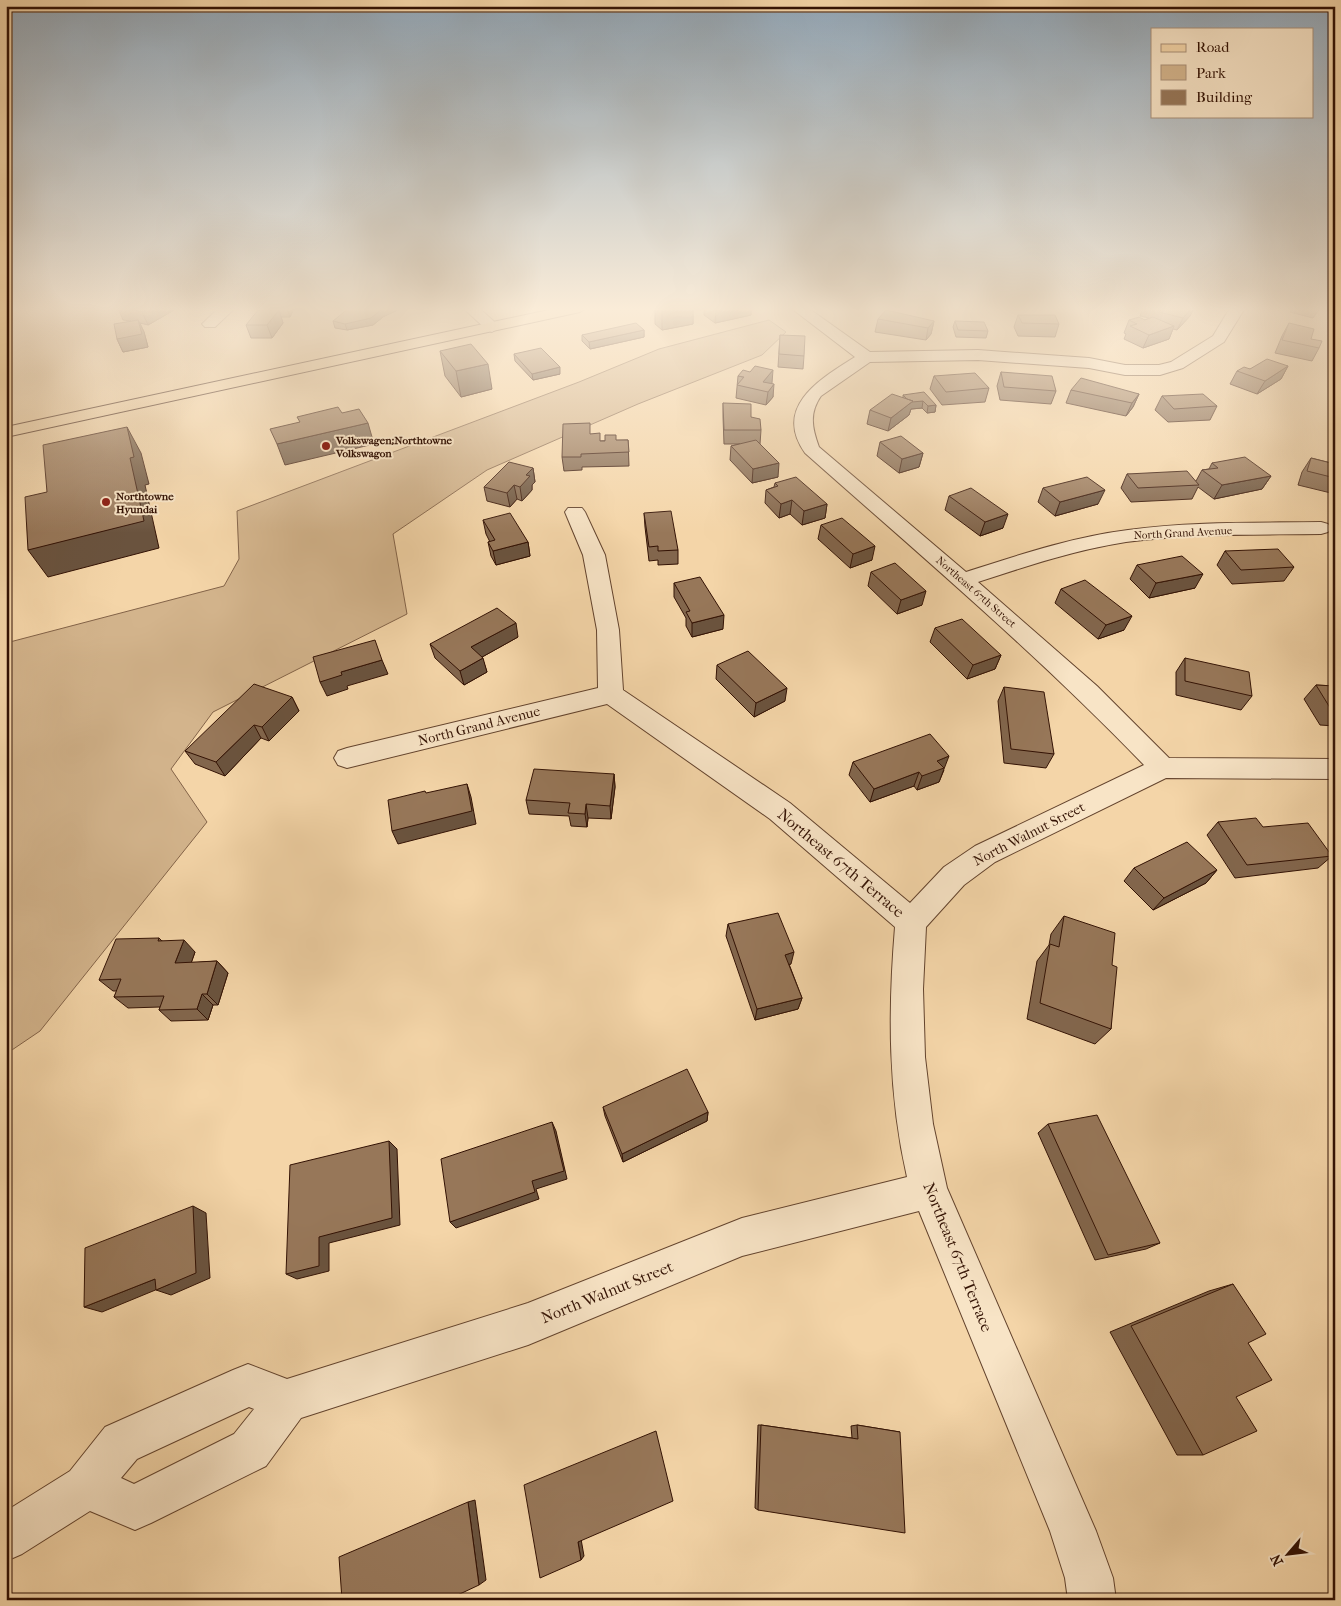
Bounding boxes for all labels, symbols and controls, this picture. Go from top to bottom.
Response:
legend [1151,28,1314,118]
text: Road [1196,38,1230,56]
text: Park [1196,64,1226,82]
text: Building [1196,88,1253,106]
place label: Volkswagen;Northtowne Volkswagon [335,434,453,460]
marker: Volkswagen;Northtowne Volkswagon [320,440,332,452]
place label: Northtowne Hyundai [116,490,174,516]
marker: Northtowne Hyundai [100,496,112,508]
street label: North Grand Avenue [1133,524,1233,542]
street label: Northeast 67th Street [933,554,1019,630]
street label: North Grand Avenue [416,703,542,749]
street label: North Walnut Street [970,798,1088,870]
street label: Northeast 67th Terrace [774,804,908,922]
street label: Northeast 67th Terrace [919,1180,997,1335]
street label: North Walnut Street [538,1257,676,1327]
north arrow [1264,1528,1314,1578]
text: N [1267,1551,1287,1569]

